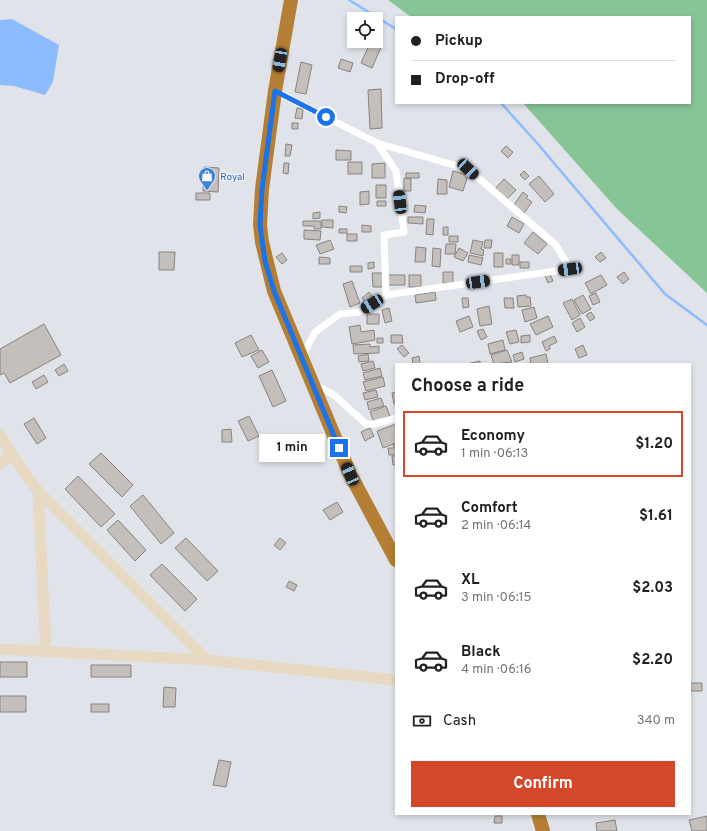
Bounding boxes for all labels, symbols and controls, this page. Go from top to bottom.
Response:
map controls [347,12,383,48]
button: locate [347,12,383,48]
text: Pickup [435,32,483,51]
car [272,47,288,73]
text: Drop-off [435,70,495,89]
route start [317,108,335,126]
car [455,156,481,182]
shop icon: Royal [197,166,217,191]
place label: Royal [220,171,245,184]
car [393,189,407,215]
car [557,261,583,277]
car [465,274,491,290]
car [359,293,385,315]
text: Choose a ride [411,375,524,398]
icon: car [413,426,449,462]
text: Economy [461,427,525,446]
callout: 1 min [259,434,325,462]
text: $1.20 [635,435,673,454]
route end [330,439,348,457]
text: 1 min [276,440,308,456]
text: 1 min · 06:13 [461,446,528,462]
car [340,461,360,487]
icon: car [413,498,449,534]
text: Comfort [461,499,518,518]
text: $1.61 [639,507,673,526]
text: 2 min · 06:14 [461,518,531,534]
icon: car [413,570,449,606]
text: XL [461,571,479,590]
text: $2.03 [632,579,673,598]
text: 3 min · 06:15 [461,590,532,606]
icon: car [413,642,449,678]
text: Black [461,643,501,662]
text: $2.20 [632,651,673,670]
text: 4 min · 06:16 [461,662,532,678]
icon: cash [411,710,433,732]
text: Cash [443,712,476,731]
text: 340 m [637,713,675,729]
button: Confirm [411,761,675,807]

